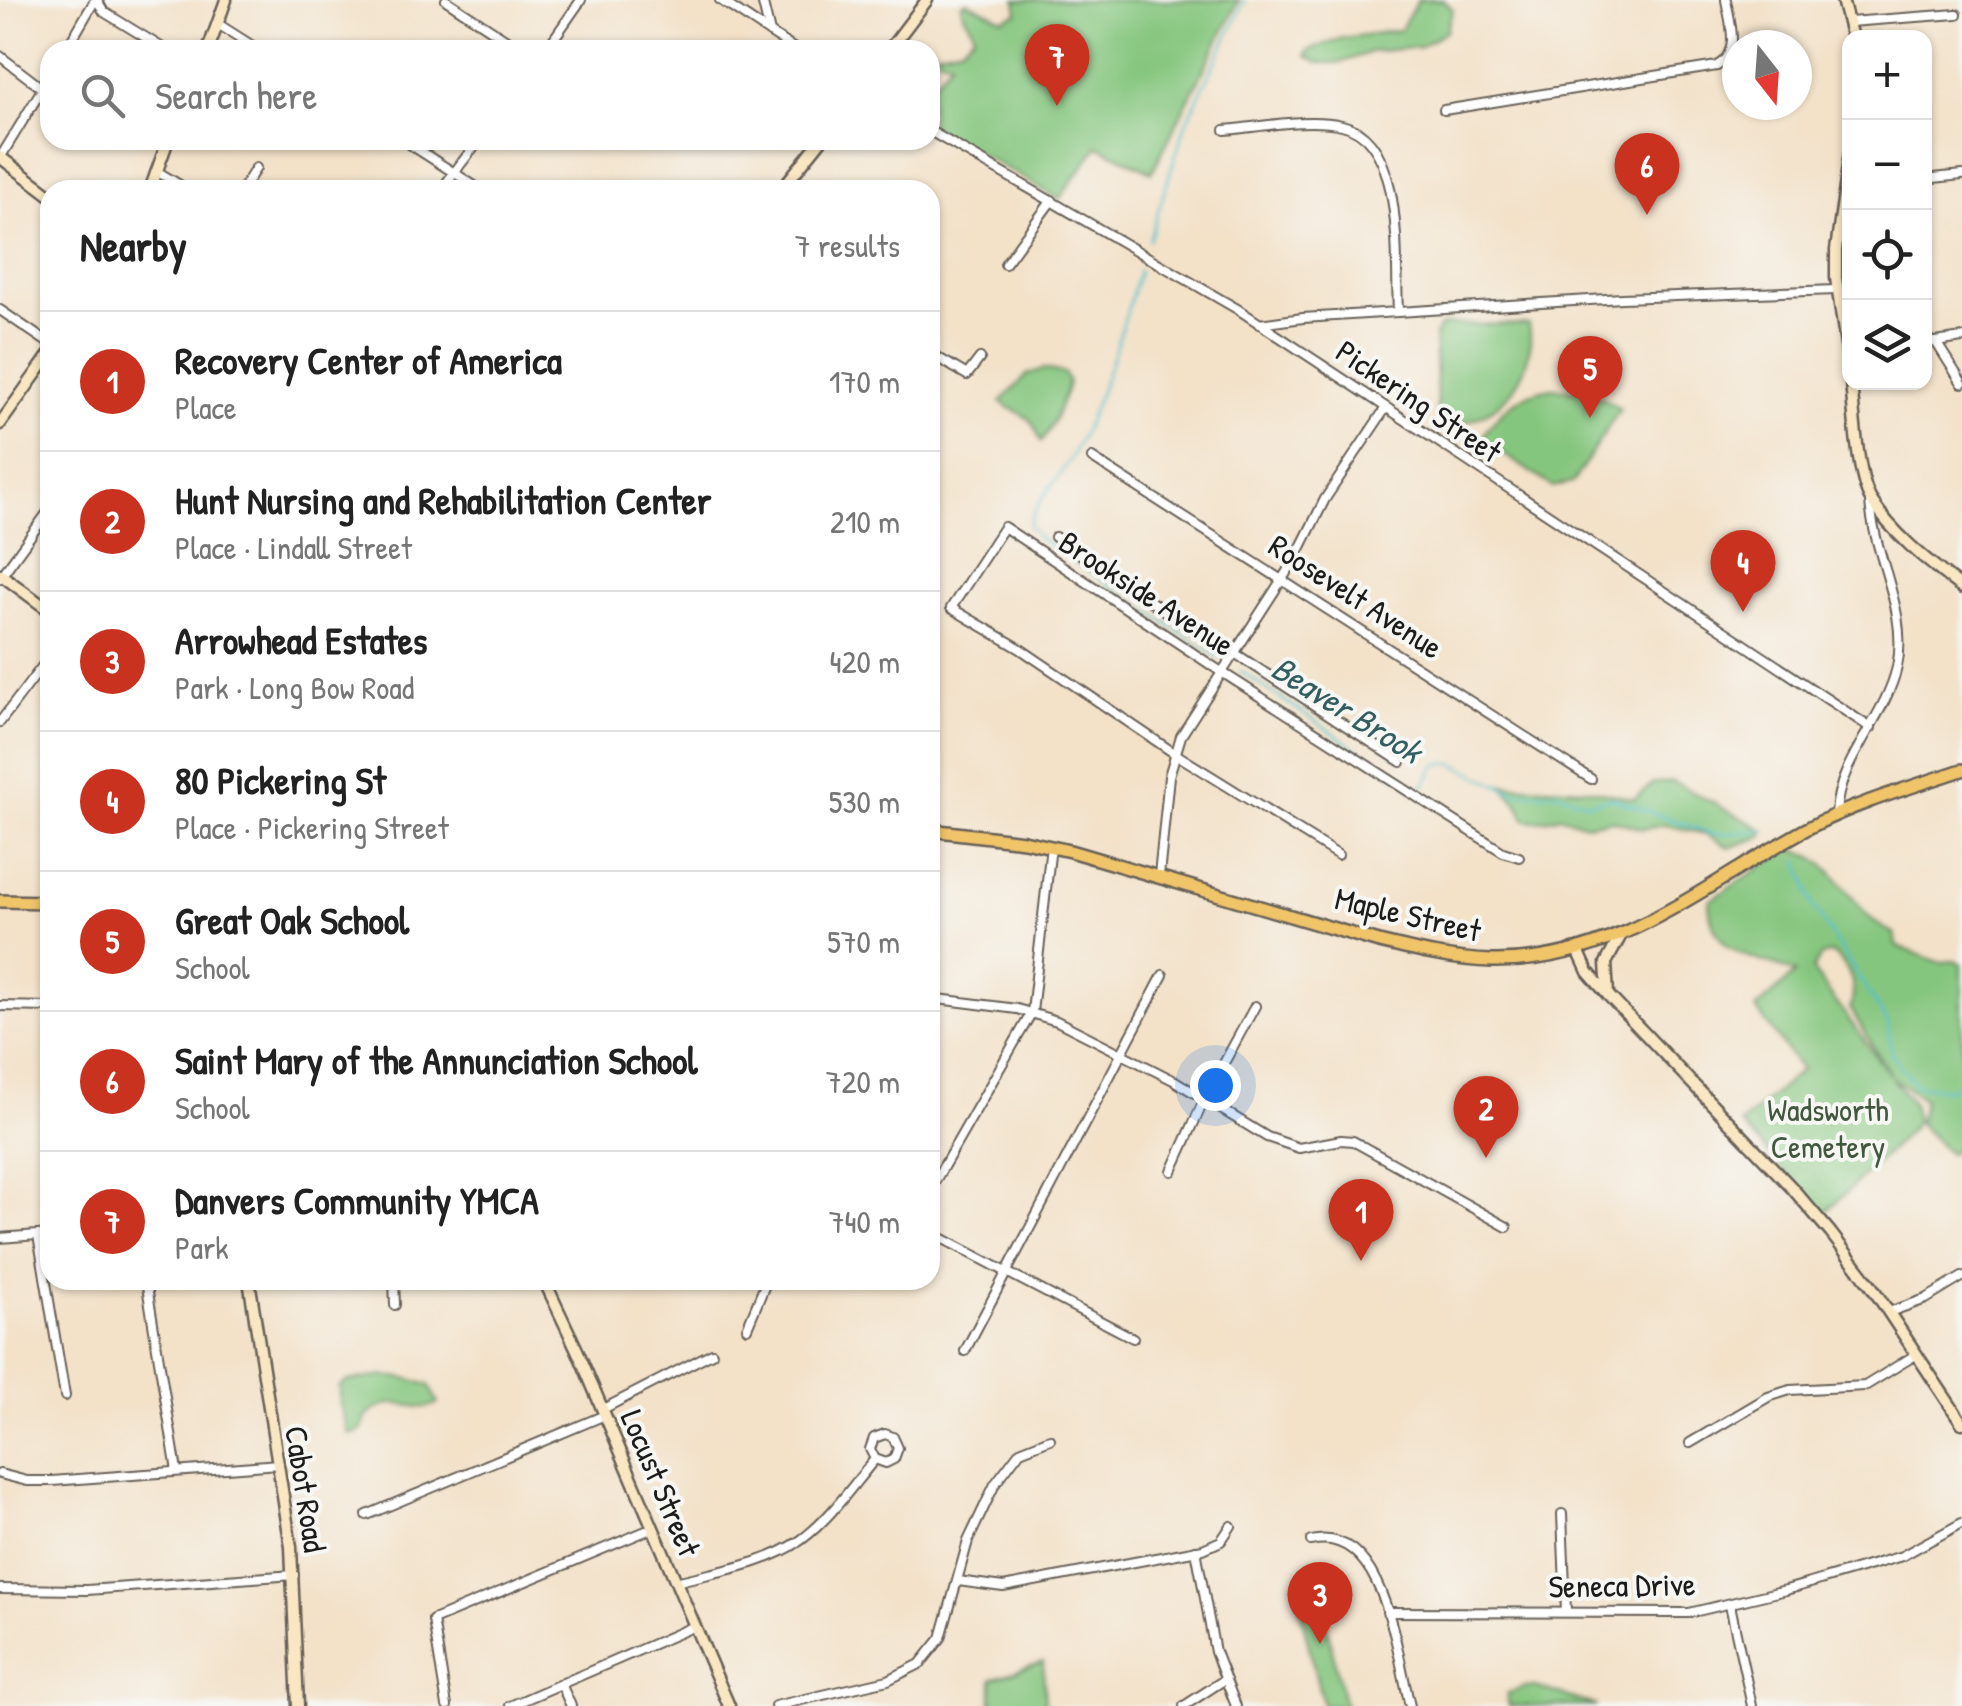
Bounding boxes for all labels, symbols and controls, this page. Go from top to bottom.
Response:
pin: 7 [1024,23,1090,106]
north arrow [1722,30,1812,120]
map controls [1842,30,1932,390]
button: + [1842,30,1932,120]
search box [40,40,940,150]
icon: search [75,68,130,123]
text: Search here [155,69,317,121]
button: − [1842,120,1932,210]
pin: 6 [1614,132,1680,215]
button: locate [1842,210,1932,300]
text: Nearby [80,217,187,274]
text: 7 results [795,224,900,267]
button: layers [1842,300,1932,390]
street label: Pickering Street [1328,330,1511,473]
text: Recovery Center of America [175,334,562,386]
pin: 5 [1558,336,1622,418]
text: 1 [107,360,118,403]
text: 170 m [829,360,900,403]
text: Place [175,386,237,429]
text: Hunt Nursing and Rehabilitation Center [175,474,711,526]
text: 2 [105,500,120,543]
text: 210 m [830,500,900,543]
street label: Brookside Avenue [1051,520,1243,666]
street label: Roosevelt Avenue [1261,524,1451,668]
text: Place · Lindall Street [175,526,412,569]
pin: 4 [1710,530,1776,612]
text: Arrowhead Estates [175,614,427,666]
text: 3 [105,640,120,683]
text: 420 m [830,640,900,683]
water label: Beaver Brook [1263,644,1434,775]
text: Park · Long Bow Road [175,666,414,709]
text: 80 Pickering St [175,754,386,806]
text: 4 [106,780,119,823]
text: 530 m [829,780,900,823]
text: Place · Pickering Street [175,806,449,849]
street label: Maple Street [1331,876,1486,952]
text: Great Oak School [175,894,409,946]
text: 5 [106,920,119,963]
text: 570 m [827,920,900,963]
text: School [175,946,250,989]
text: Saint Mary of the Annunciation School [175,1034,698,1086]
text: 6 [106,1060,119,1103]
text: 720 m [826,1060,900,1103]
your location [1190,1060,1241,1111]
pin: 2 [1454,1076,1518,1158]
text: School [175,1086,250,1129]
park label: Wadsworth Cemetery [1767,1088,1889,1168]
text: Danvers Community YMCA [175,1174,539,1226]
pin: 1 [1328,1178,1394,1261]
text: 7 [105,1200,120,1243]
text: 740 m [829,1200,900,1243]
text: Park [175,1226,229,1269]
street label: Locust Street [611,1403,711,1564]
street label: Cabot Road [275,1423,337,1555]
pin: 3 [1288,1562,1352,1644]
street label: Seneca Drive [1548,1562,1696,1608]

